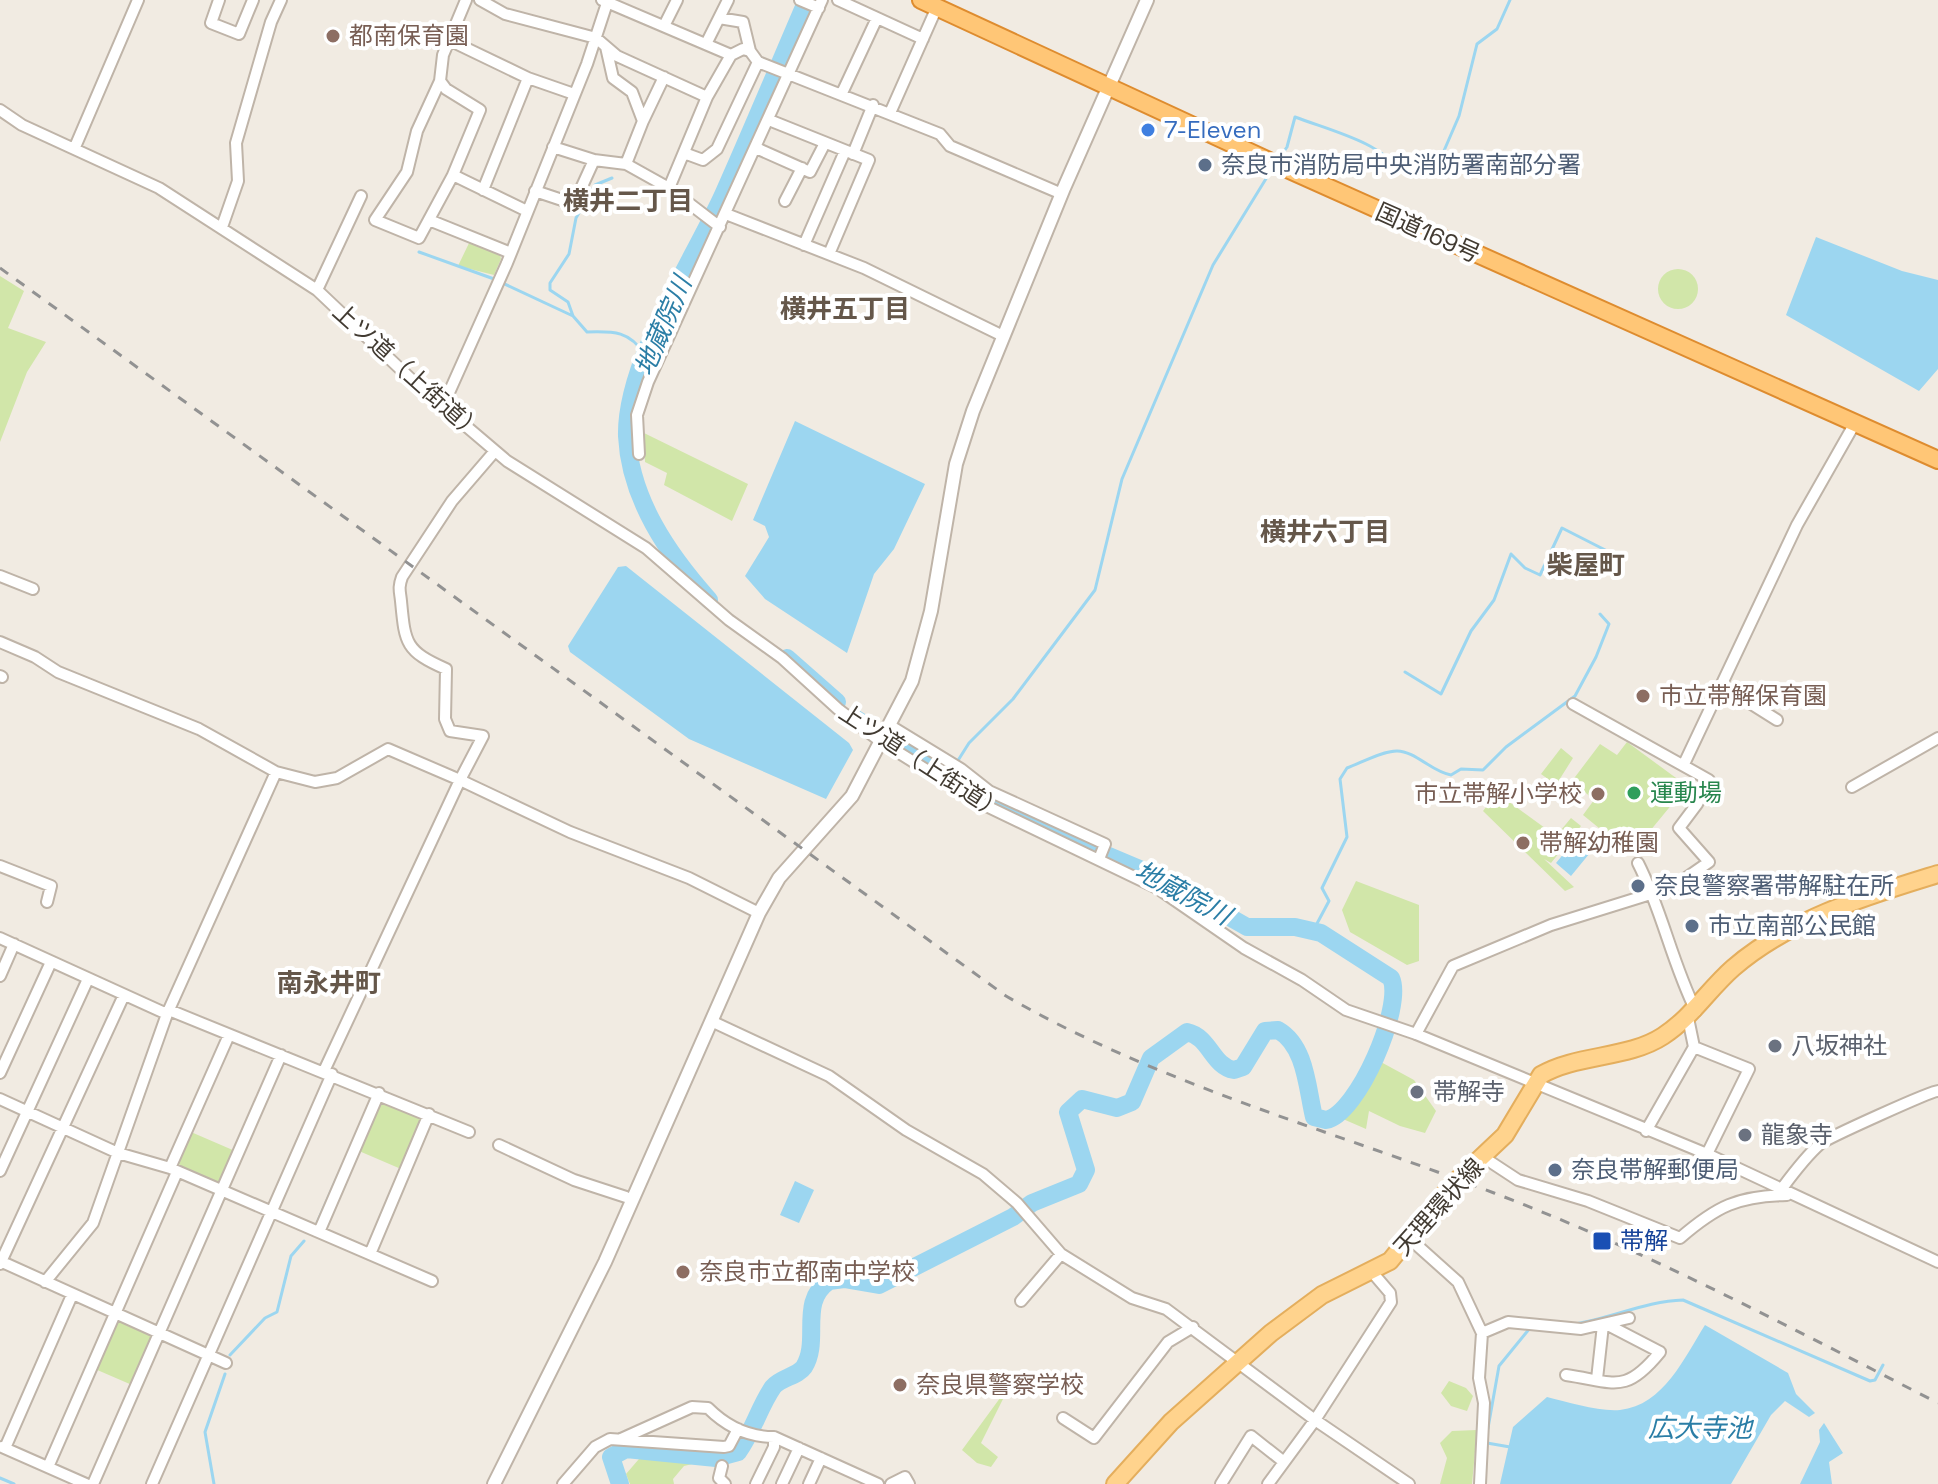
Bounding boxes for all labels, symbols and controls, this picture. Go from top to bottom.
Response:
place label: 都南保育園 [349,20,469,51]
marker: 都南保育園 [324,27,342,45]
place label: 7-Eleven [1164,114,1262,145]
marker: 7-Eleven [1139,121,1157,139]
place label: 奈良市消防局中央消防署南部分署 [1221,149,1581,180]
marker: 奈良市消防局中央消防署南部分署 [1196,156,1214,174]
district label: 横井二丁目 [563,184,693,218]
street label: 国道169号 [1371,196,1485,269]
water label: 地蔵院川 [627,269,700,381]
district label: 横井五丁目 [780,292,910,326]
street label: 上ツ道（上街道） [327,296,490,447]
district label: 横井六丁目 [1260,515,1390,549]
district label: 柴屋町 [1547,548,1625,582]
place label: 市立帯解保育園 [1659,680,1827,711]
marker: 市立帯解保育園 [1634,687,1652,705]
street label: 上ツ道（上街道） [833,696,1011,827]
place label: 運動場 [1650,777,1722,808]
place label: 市立帯解小学校 [1414,778,1582,809]
marker: 運動場 [1625,784,1643,802]
marker: 市立帯解小学校 [1589,785,1607,803]
place label: 帯解幼稚園 [1539,827,1659,858]
marker: 帯解幼稚園 [1514,834,1532,852]
water label: 地蔵院川 [1129,854,1240,934]
place label: 奈良警察署帯解駐在所 [1654,870,1894,901]
marker: 奈良警察署帯解駐在所 [1629,877,1647,895]
place label: 市立南部公民館 [1708,910,1876,941]
marker: 市立南部公民館 [1683,917,1701,935]
district label: 南永井町 [277,966,381,1000]
place label: 八坂神社 [1791,1030,1887,1061]
marker: 八坂神社 [1766,1037,1784,1055]
place label: 帯解寺 [1433,1076,1505,1107]
marker: 帯解寺 [1408,1083,1426,1101]
place label: 龍象寺 [1761,1119,1833,1150]
marker: 龍象寺 [1736,1126,1754,1144]
street label: 天理環状線 [1387,1152,1490,1262]
place label: 奈良帯解郵便局 [1571,1154,1739,1185]
marker: 奈良帯解郵便局 [1546,1161,1564,1179]
place label: 帯解 [1620,1225,1668,1256]
marker: 帯解 [1591,1230,1613,1252]
place label: 奈良市立都南中学校 [699,1256,915,1287]
marker: 奈良市立都南中学校 [674,1263,692,1281]
place label: 奈良県警察学校 [916,1369,1084,1400]
marker: 奈良県警察学校 [891,1376,909,1394]
water label: 広大寺池 [1648,1411,1755,1445]

